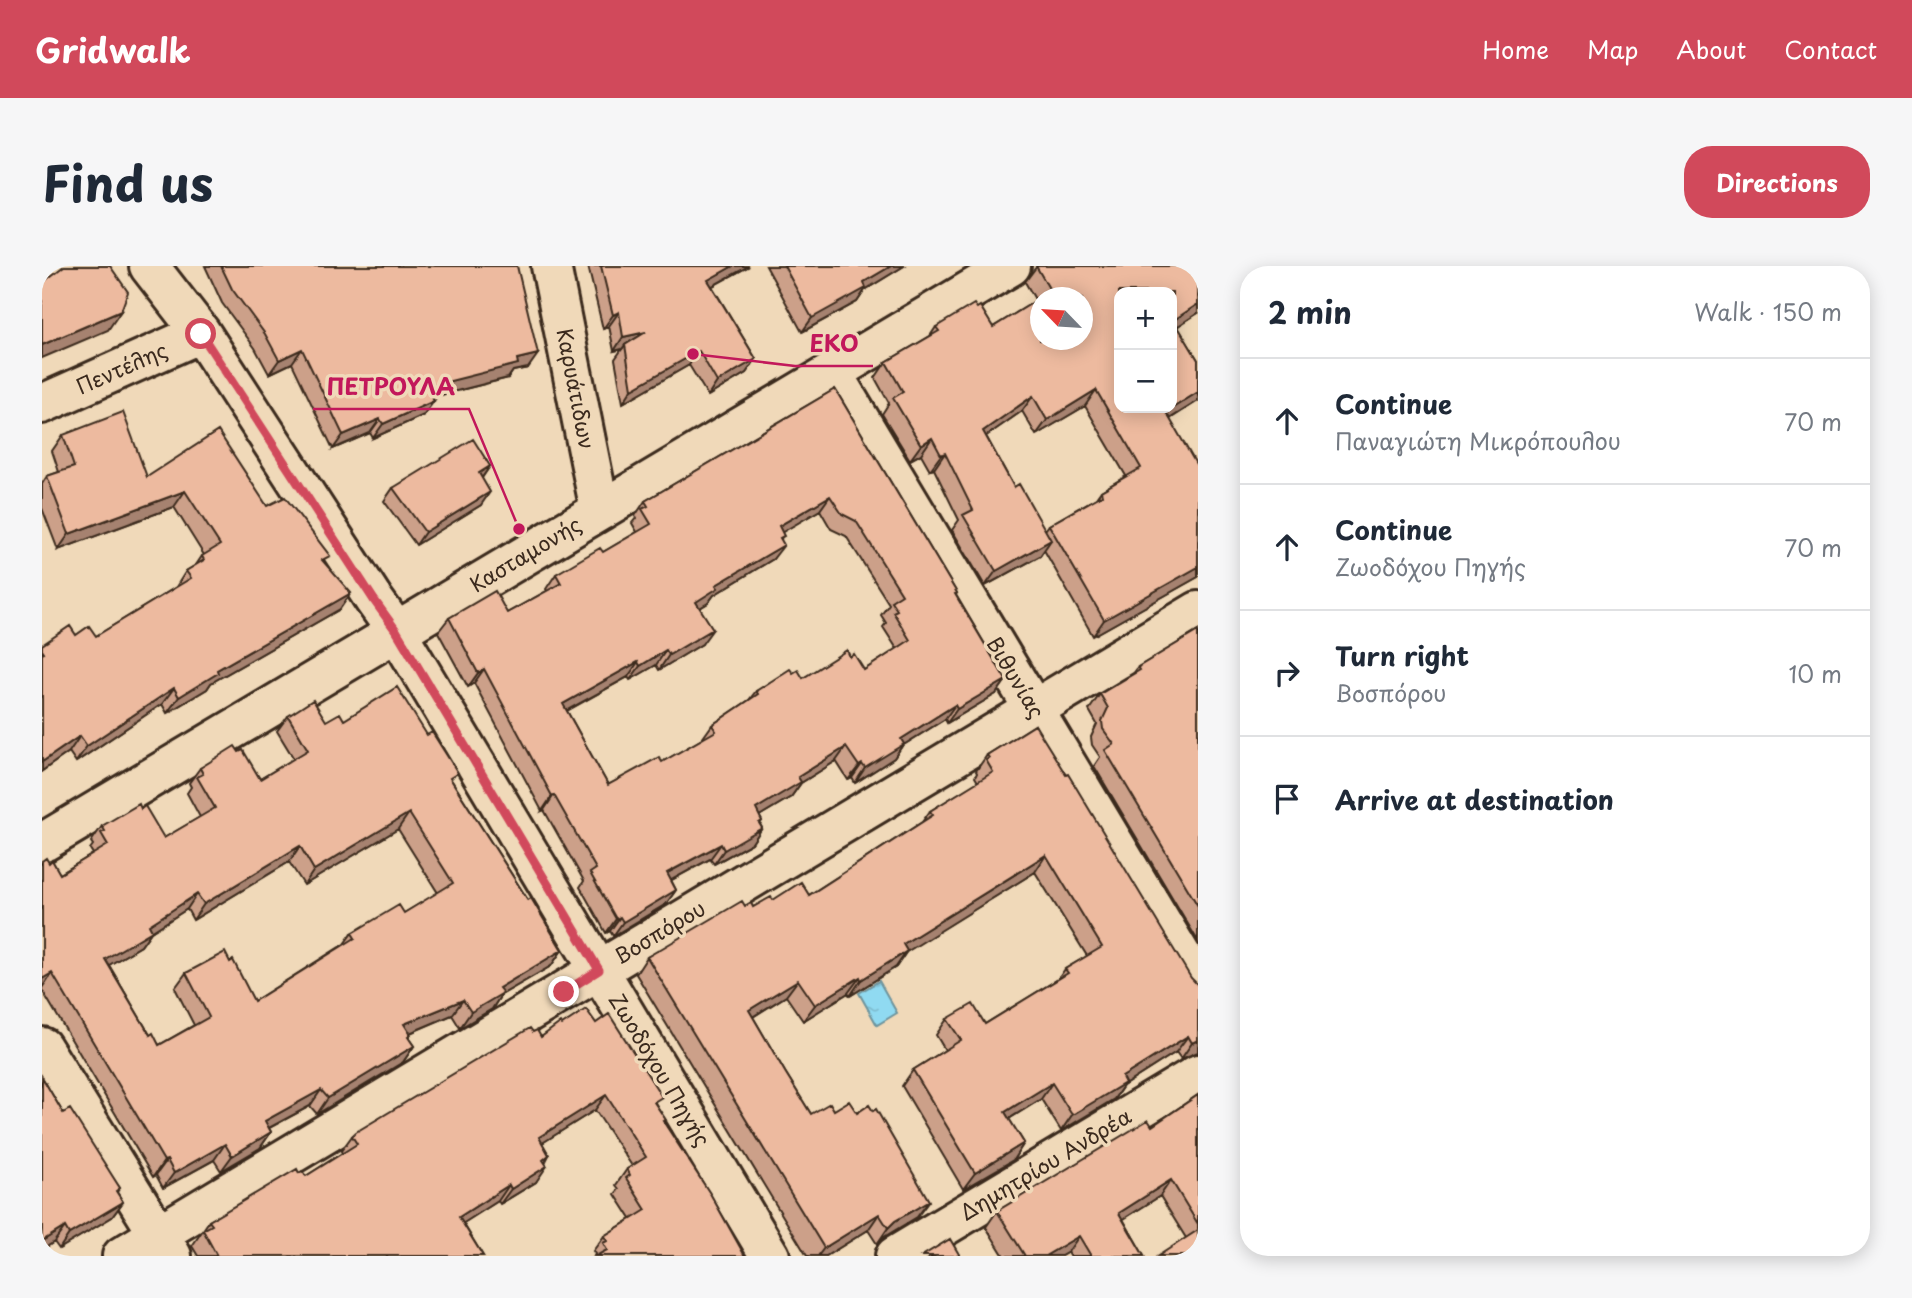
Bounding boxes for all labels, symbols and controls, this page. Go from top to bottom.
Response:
text: Gridwalk [35,24,191,74]
text: Home [1482,31,1549,67]
text: Map [1587,31,1638,67]
text: About [1676,31,1746,67]
text: Contact [1784,31,1877,67]
text: Find us [42,145,213,219]
button: Directions [1684,146,1870,218]
north arrow [1030,287,1093,350]
map controls [1114,287,1177,413]
button: + [1114,287,1177,350]
text: 2 min [1268,289,1352,334]
text: Walk · 150 m [1694,294,1842,329]
route start [185,318,216,349]
callout: EKO [795,322,873,366]
text: EKO [809,325,859,360]
street label: Καρυάτιδων [550,326,604,452]
street label: Πεντέλης [70,333,172,401]
button: − [1114,350,1177,413]
callout: ΠΕΤΡΟΥΛΑ [313,365,469,409]
text: ΠΕΤΡΟΥΛΑ [327,368,455,403]
text: Continue [1335,384,1452,423]
icon: ahead [1268,402,1306,440]
text: 70 m [1784,404,1842,439]
text: Παναγιώτη Μικρόπουλου [1335,423,1621,458]
street label: Κασταμονής [463,507,587,599]
text: Continue [1335,510,1452,549]
icon: ahead [1268,528,1306,566]
text: 70 m [1784,530,1842,565]
text: Ζωοδόχου Πηγής [1335,549,1526,584]
street label: Βιθυνίας [980,630,1054,724]
text: Turn right [1335,636,1469,675]
icon: right [1268,654,1306,692]
text: 10 m [1788,656,1842,691]
text: Βοσπόρου [1335,675,1446,710]
icon: arrive [1268,780,1306,818]
text: Arrive at destination [1335,780,1614,819]
street label: Βοσπόρου [607,891,711,971]
route end [548,976,579,1007]
street label: Ζωοδόχου Πηγής [602,986,719,1152]
street label: Δημητρίου Ανδρέα [953,1099,1137,1227]

